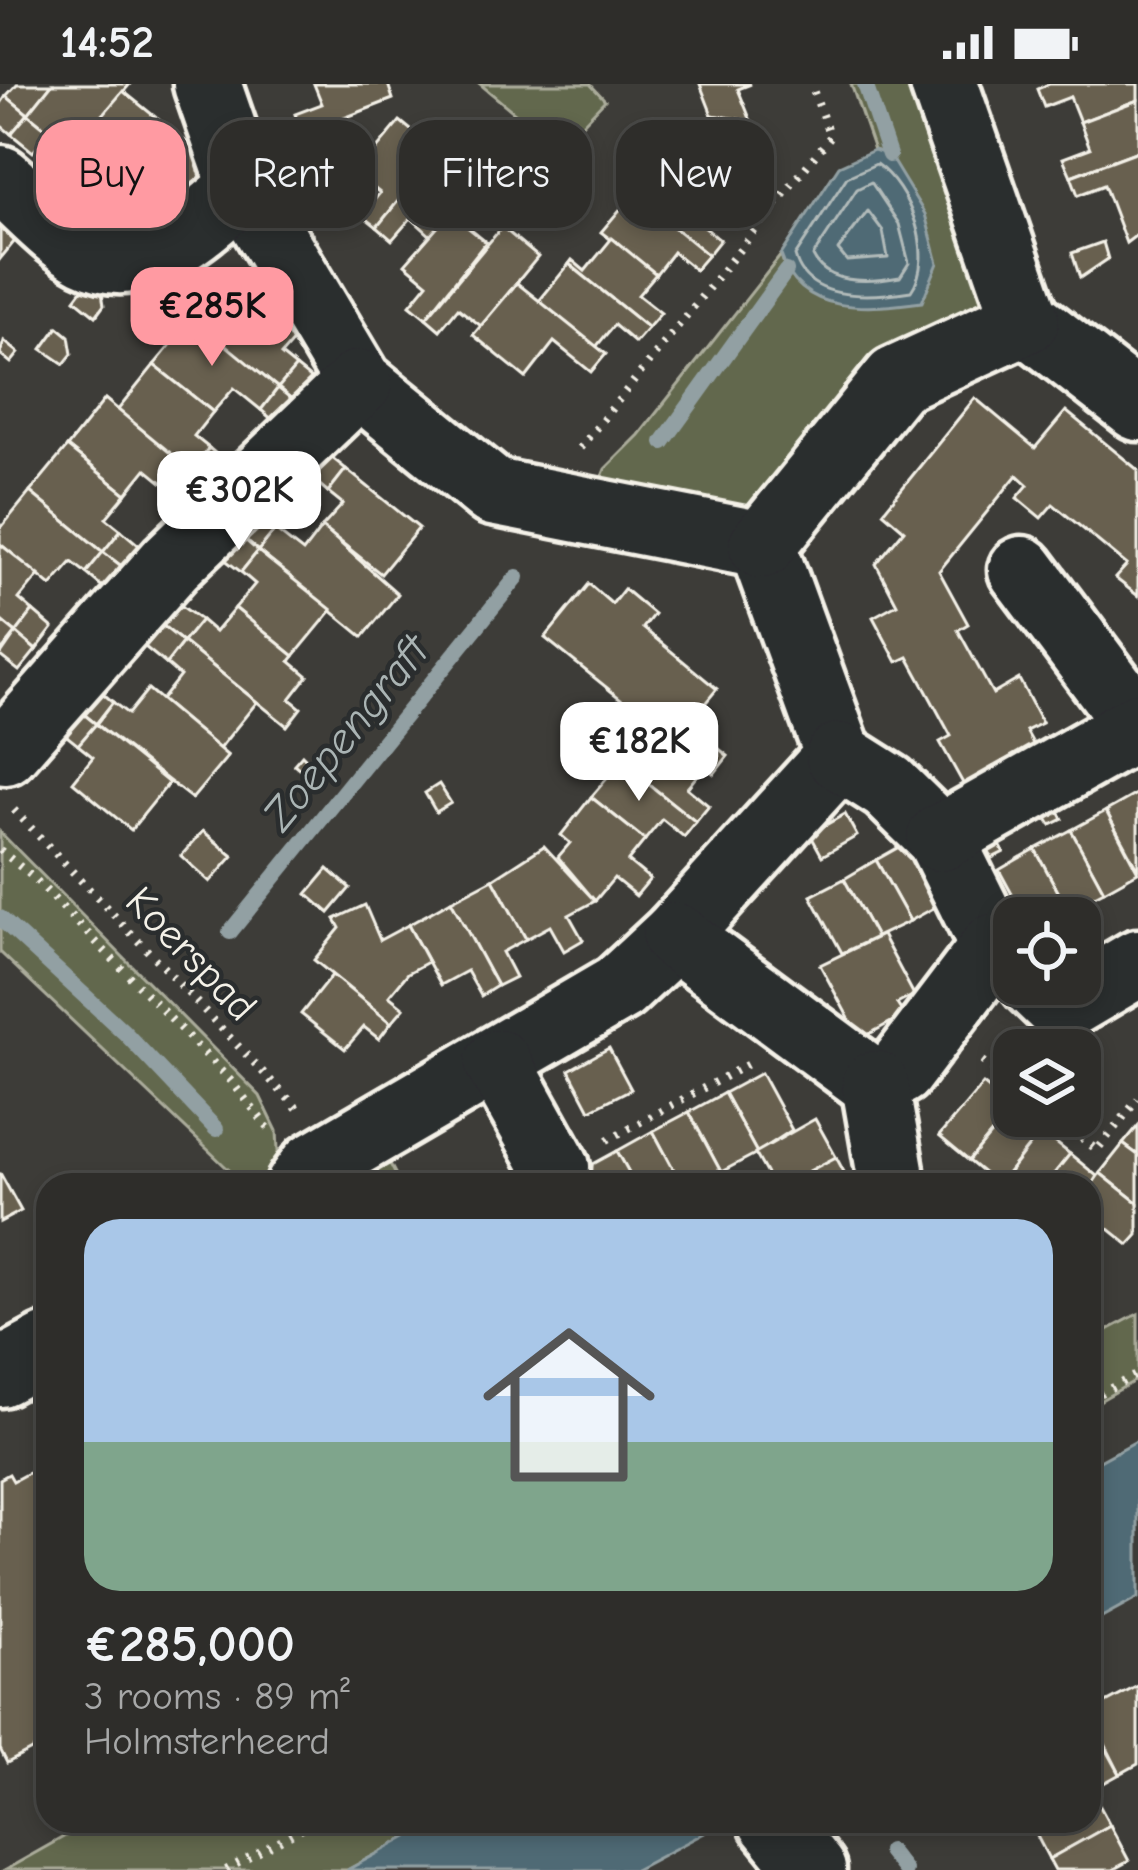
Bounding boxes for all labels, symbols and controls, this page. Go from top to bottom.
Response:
text: 14:52 [60,16,154,68]
chip: Buy [36,120,186,228]
chip: Rent [210,120,375,228]
chip: Filters [399,120,592,228]
chip: New [616,120,774,228]
pin: €285K [128,267,296,369]
text: €285K [158,283,266,328]
pin: €302K [155,451,323,553]
text: €302K [184,467,294,512]
water label: Zoepengraft [251,623,442,841]
pin: €182K [555,702,723,804]
text: €182K [587,718,691,763]
street label: Koerspad [115,877,267,1031]
map controls [993,897,1101,1137]
button: locate [993,897,1101,1005]
button: layers [993,1029,1101,1137]
icon: home [461,1297,677,1513]
text: €285,000 [84,1615,295,1674]
text: 3 rooms · 89 m² [84,1674,350,1719]
text: Holmsterheerd [84,1719,330,1764]

